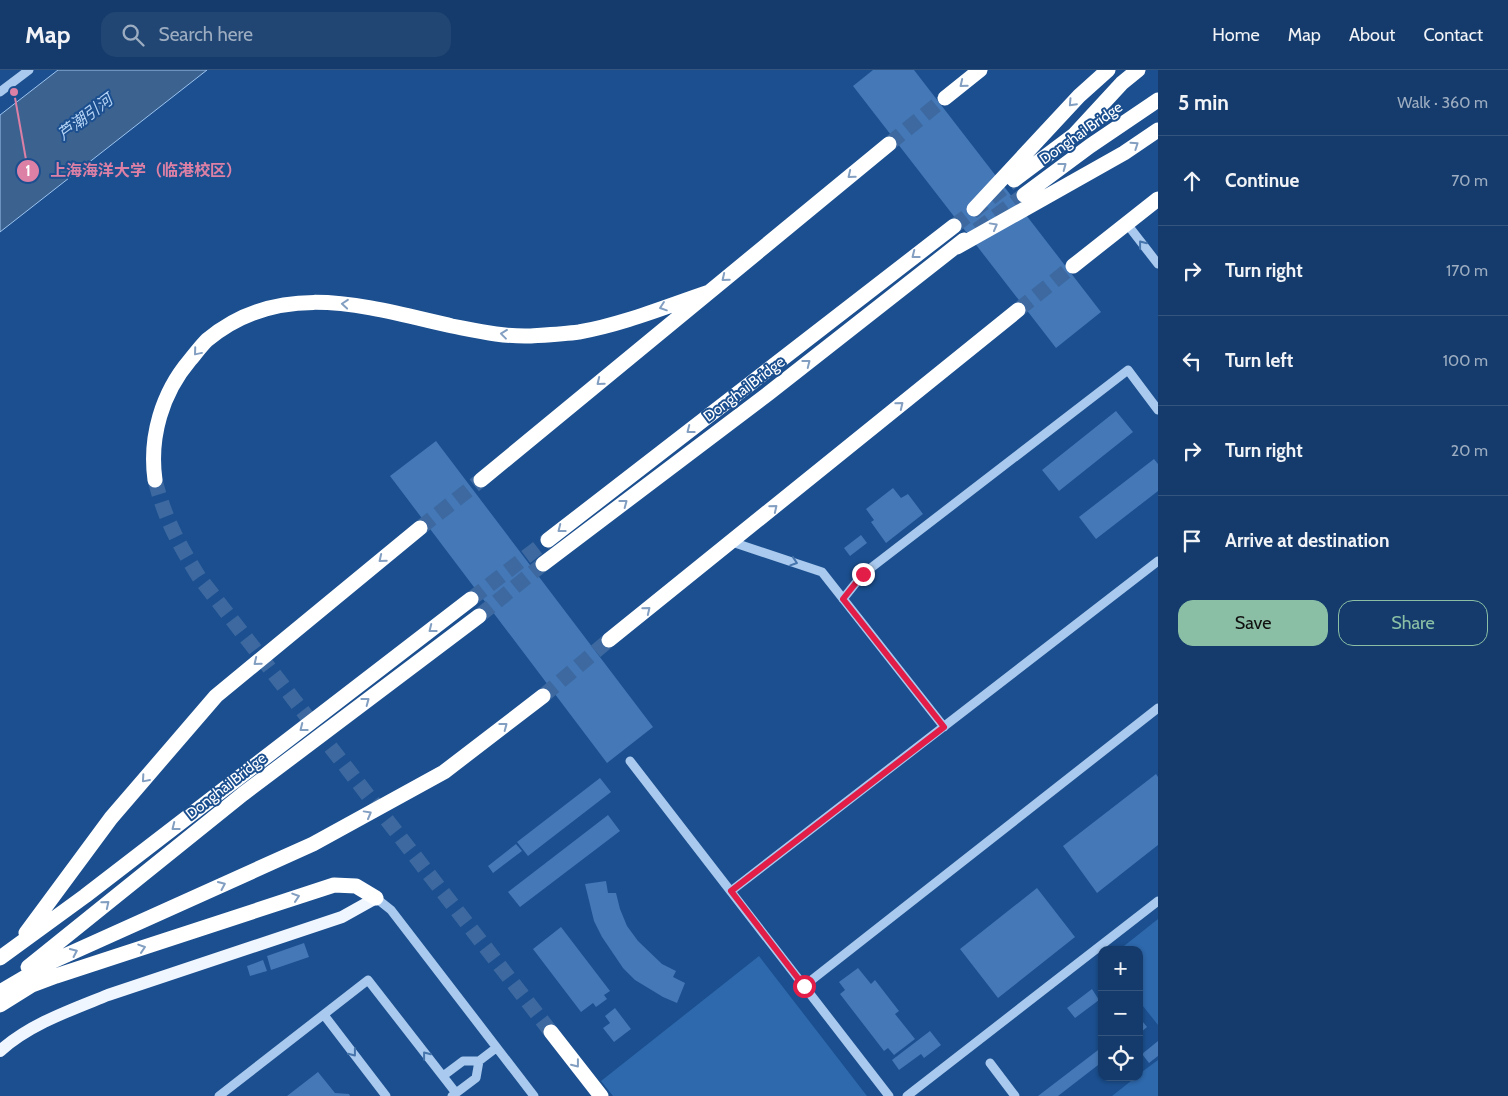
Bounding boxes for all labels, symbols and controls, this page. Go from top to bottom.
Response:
search box [101,12,451,57]
text: Map [25,20,71,49]
icon: search [119,21,147,49]
text: Search here [159,23,253,46]
text: Home [1212,24,1260,46]
text: Map [1288,24,1321,46]
text: About [1349,24,1395,46]
text: Contact [1423,24,1483,46]
one-way arrow [959,79,968,88]
water label: 芦潮引河 [54,88,119,144]
text: 5 min [1178,90,1229,115]
text: Walk · 360 m [1397,93,1488,112]
one-way arrow [1069,97,1078,106]
street label: Donghai Bridge [1036,98,1126,168]
one-way arrow [1130,142,1139,152]
callout: 上海海洋大学（临港校区） [15,155,252,186]
text: 上海海洋大学（临港校区） [50,161,242,180]
text: 1 [25,162,31,180]
one-way arrow [1057,163,1067,172]
icon: ahead [1178,167,1206,195]
text: Continue [1225,169,1299,192]
one-way arrow [848,170,857,178]
text: 70 m [1451,171,1488,190]
one-way arrow [989,223,998,233]
one-way arrow [1140,241,1148,250]
one-way arrow [912,250,921,258]
icon: right [1178,257,1206,285]
text: Turn right [1225,259,1303,282]
text: 170 m [1446,261,1488,280]
one-way arrow [722,273,731,282]
one-way arrow [341,298,349,309]
one-way arrow [659,302,668,312]
one-way arrow [500,329,508,340]
one-way arrow [193,347,202,356]
icon: left [1178,347,1206,375]
text: Turn left [1225,349,1293,372]
text: 100 m [1443,351,1488,370]
street label: Donghai Bridge [700,352,788,425]
one-way arrow [801,360,810,368]
one-way arrow [597,376,606,384]
one-way arrow [894,401,903,410]
one-way arrow [686,424,696,433]
icon: right [1178,437,1206,465]
text: Turn right [1225,439,1303,462]
text: 20 m [1451,441,1488,460]
one-way arrow [618,500,627,508]
one-way arrow [768,505,777,513]
one-way arrow [558,524,567,532]
icon: arrive [1178,527,1206,555]
text: Arrive at destination [1225,529,1389,552]
one-way arrow [379,554,388,563]
one-way arrow [789,557,797,567]
route end [852,563,875,586]
button: Save [1178,600,1328,646]
button: Share [1338,600,1488,646]
one-way arrow [642,606,651,615]
one-way arrow [428,623,438,632]
one-way arrow [253,657,262,666]
one-way arrow [360,698,370,707]
one-way arrow [299,722,309,731]
one-way arrow [498,723,508,732]
street label: Donghai Bridge [182,749,270,823]
one-way arrow [141,774,150,783]
one-way arrow [362,810,371,820]
one-way arrow [172,822,181,830]
one-way arrow [217,881,226,891]
one-way arrow [292,893,300,903]
one-way arrow [100,902,109,910]
one-way arrow [137,943,145,953]
map controls [1098,946,1143,1081]
button: + [1098,946,1143,991]
one-way arrow [69,948,78,958]
route start [793,975,816,998]
button: − [1098,991,1143,1036]
button: locate [1098,1036,1143,1081]
one-way arrow [348,1047,356,1056]
one-way arrow [423,1052,431,1061]
one-way arrow [570,1058,578,1067]

